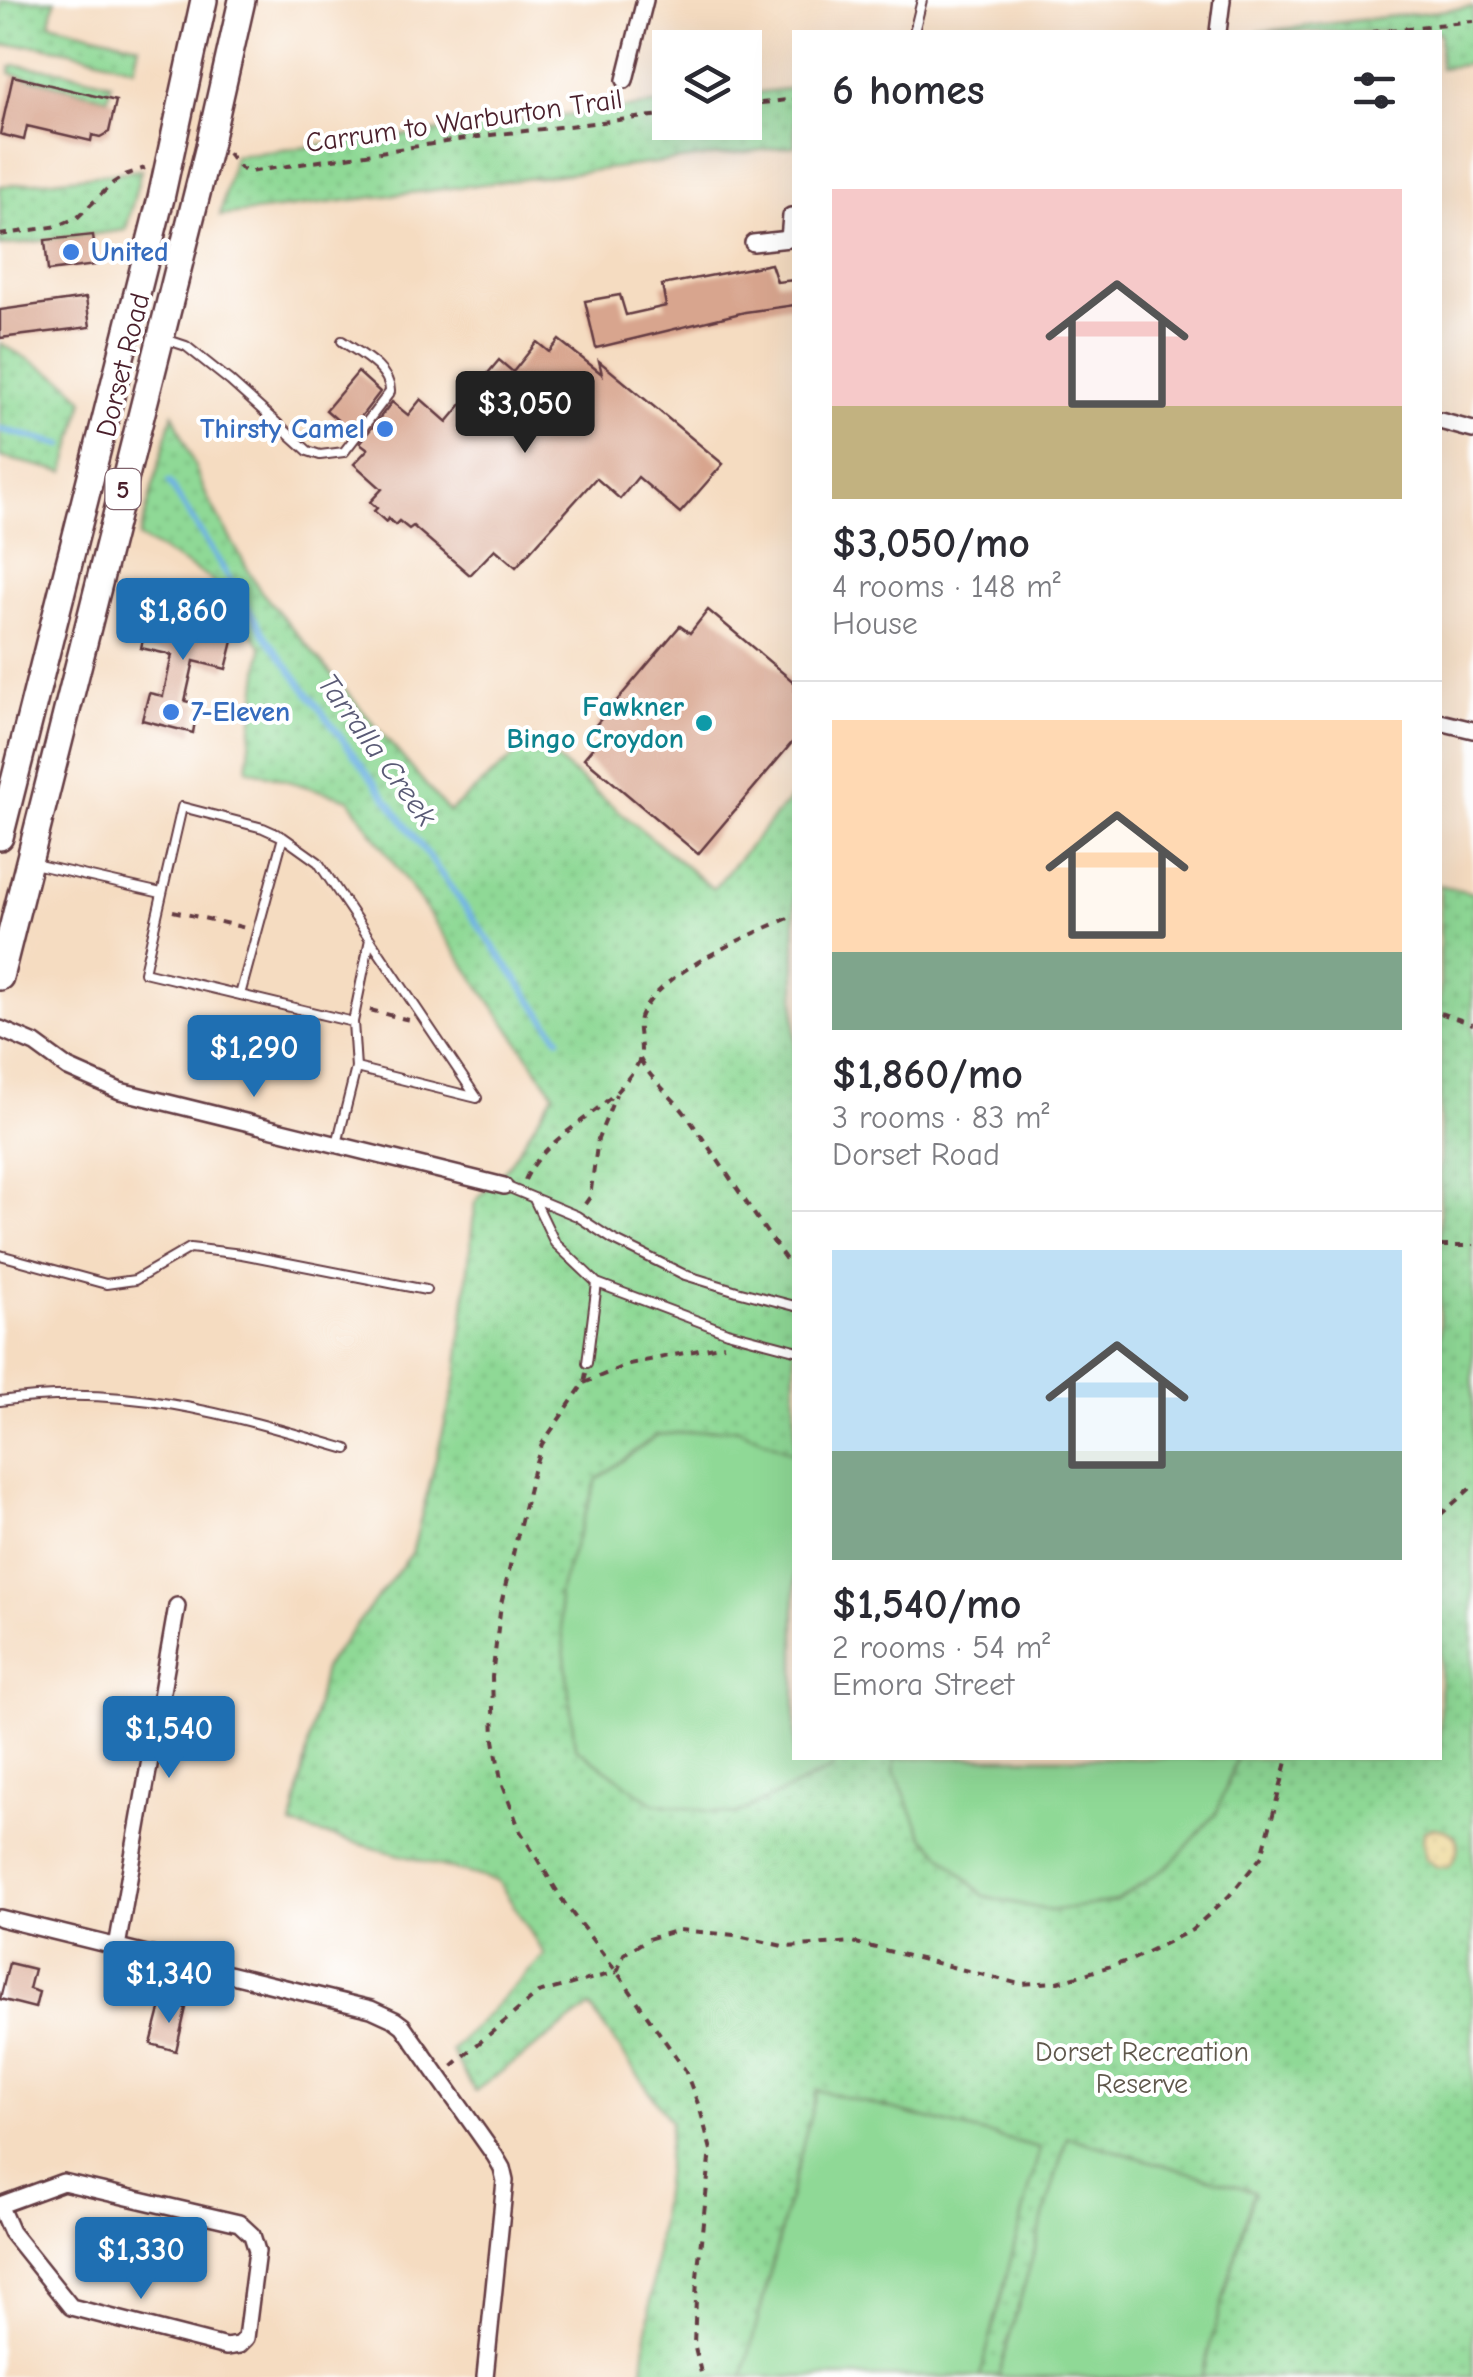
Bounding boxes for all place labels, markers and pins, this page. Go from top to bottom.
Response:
place label: United [91,236,169,268]
marker: United [60,241,82,263]
pin: $3,050 [444,371,606,456]
place label: Thirsty Camel [200,413,365,445]
marker: Thirsty Camel [374,418,396,440]
pin: $1,860 [102,578,264,663]
place label: Fawkner Bingo Croydon [507,691,685,755]
place label: 7-Eleven [191,696,290,728]
marker: 7-Eleven [160,701,182,723]
marker: Fawkner Bingo Croydon [693,712,715,734]
pin: $1,290 [173,1015,335,1100]
pin: $1,540 [88,1696,250,1781]
pin: $1,340 [88,1941,250,2026]
pin: $1,330 [60,2217,222,2302]

